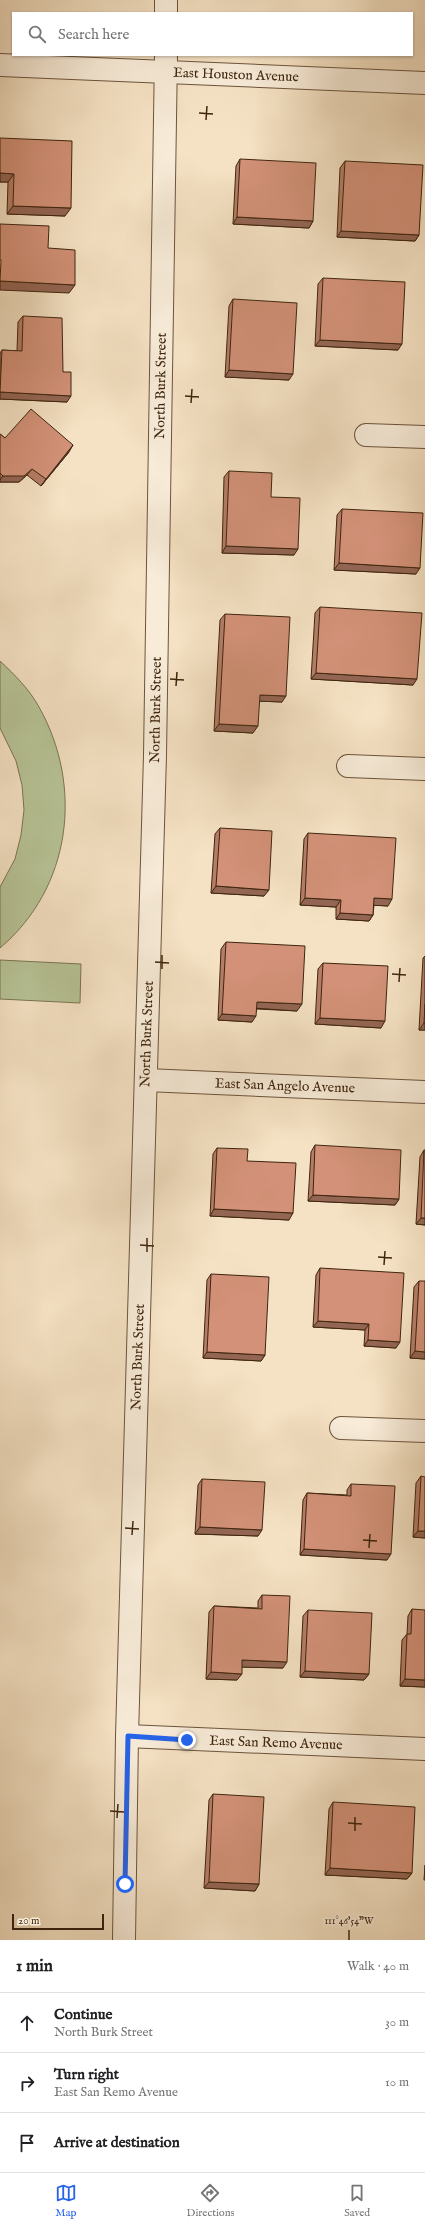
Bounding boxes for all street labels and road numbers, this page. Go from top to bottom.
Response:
street label: East Houston Avenue [173,64,300,86]
street label: North Burk Street [151,332,171,439]
street label: North Burk Street [146,656,166,763]
street label: North Burk Street [136,980,158,1088]
street label: East San Angelo Avenue [215,1075,356,1097]
street label: North Burk Street [127,1303,149,1411]
street label: East San Remo Avenue [209,1732,344,1754]

